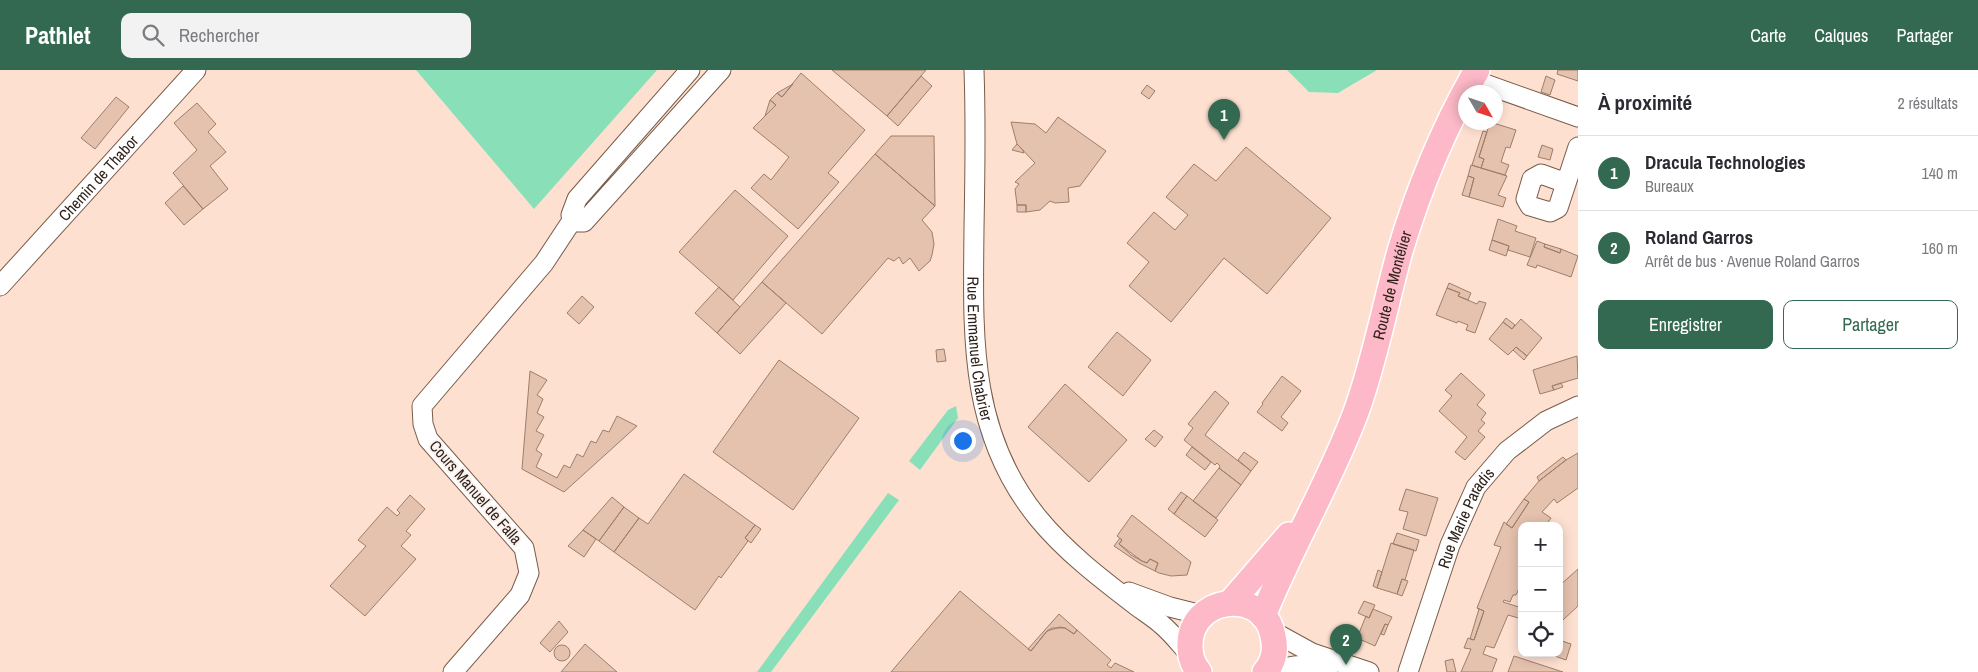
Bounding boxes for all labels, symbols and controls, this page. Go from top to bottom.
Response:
search box [121,13,471,58]
text: Pathlet [25,19,91,51]
icon: search [139,21,167,49]
text: Rechercher [179,22,259,48]
text: Carte [1750,23,1786,48]
text: Calques [1814,23,1868,48]
text: Partager [1896,23,1953,48]
north arrow [1458,85,1503,130]
text: À proximité [1598,88,1692,117]
text: 2 résultats [1897,92,1958,114]
pin: 1 [1208,99,1240,140]
street label: Chemin de Thabor [53,130,143,226]
text: Dracula Technologies [1645,149,1806,175]
text: 1 [1610,162,1618,184]
text: 140 m [1922,162,1958,184]
text: Bureaux [1645,175,1694,197]
text: Roland Garros [1645,224,1753,250]
street label: Route de Montélier [1367,227,1417,342]
text: 2 [1610,237,1618,259]
text: 160 m [1922,237,1958,259]
text: Arrêt de bus · Avenue Roland Garros [1645,250,1860,272]
street label: Rue Emmanuel Chabrier [963,276,999,424]
button: Enregistrer [1598,300,1773,349]
button: Partager [1783,300,1958,349]
your location [950,428,976,454]
street label: Cours Manuel de Falla [425,435,528,549]
street label: Rue Marie Paradis [1432,463,1499,571]
map controls [1518,522,1563,657]
button: + [1518,522,1563,567]
button: − [1518,567,1563,612]
button: locate [1518,612,1563,657]
pin: 2 [1330,624,1362,665]

